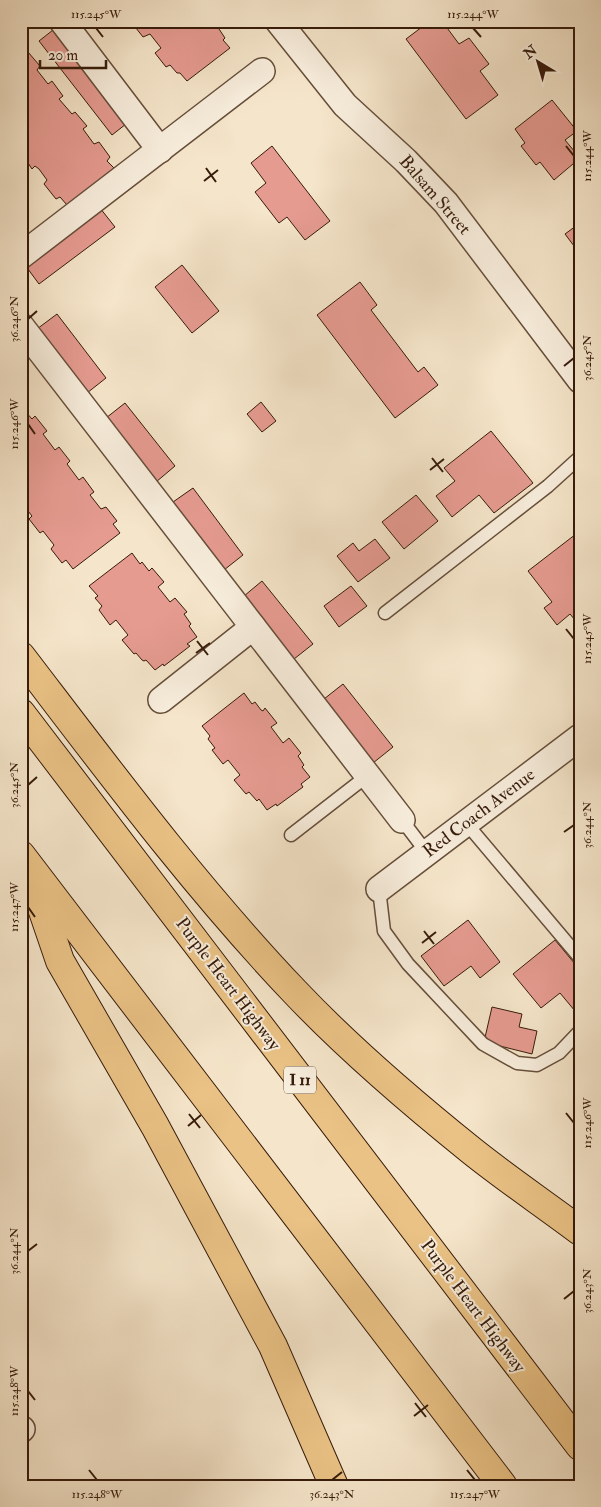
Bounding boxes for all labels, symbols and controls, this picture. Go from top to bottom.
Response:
text: 115.245°W [71,7,122,22]
text: 115.244°W [447,7,499,22]
scale bar [40,38,106,70]
north arrow [514,38,564,88]
text: N [519,41,541,63]
text: 20 m [48,46,78,65]
text: 115.244°W [580,130,595,182]
street label: Balsam Street [394,150,476,240]
text: 36.246°N [7,295,22,342]
text: 36.245°N [580,335,595,381]
text: 115.246°W [7,398,22,449]
text: 115.245°W [580,613,595,664]
text: 36.245°N [7,762,22,808]
street label: Red Coach Avenue [418,763,540,863]
text: 36.244°N [580,801,595,848]
text: 115.247°W [7,881,22,932]
street label: Purple Heart Highway [170,913,286,1056]
road number: I 11 [284,1066,316,1094]
text: 115.246°W [580,1097,595,1148]
text: 36.244°N [7,1227,22,1274]
street label: Purple Heart Highway [415,1235,531,1378]
text: 36.243°N [580,1268,595,1314]
text: 115.248°W [7,1365,22,1416]
text: 115.248°W [72,1487,123,1502]
text: 36.243°N [309,1487,355,1502]
text: 115.247°W [450,1487,501,1502]

